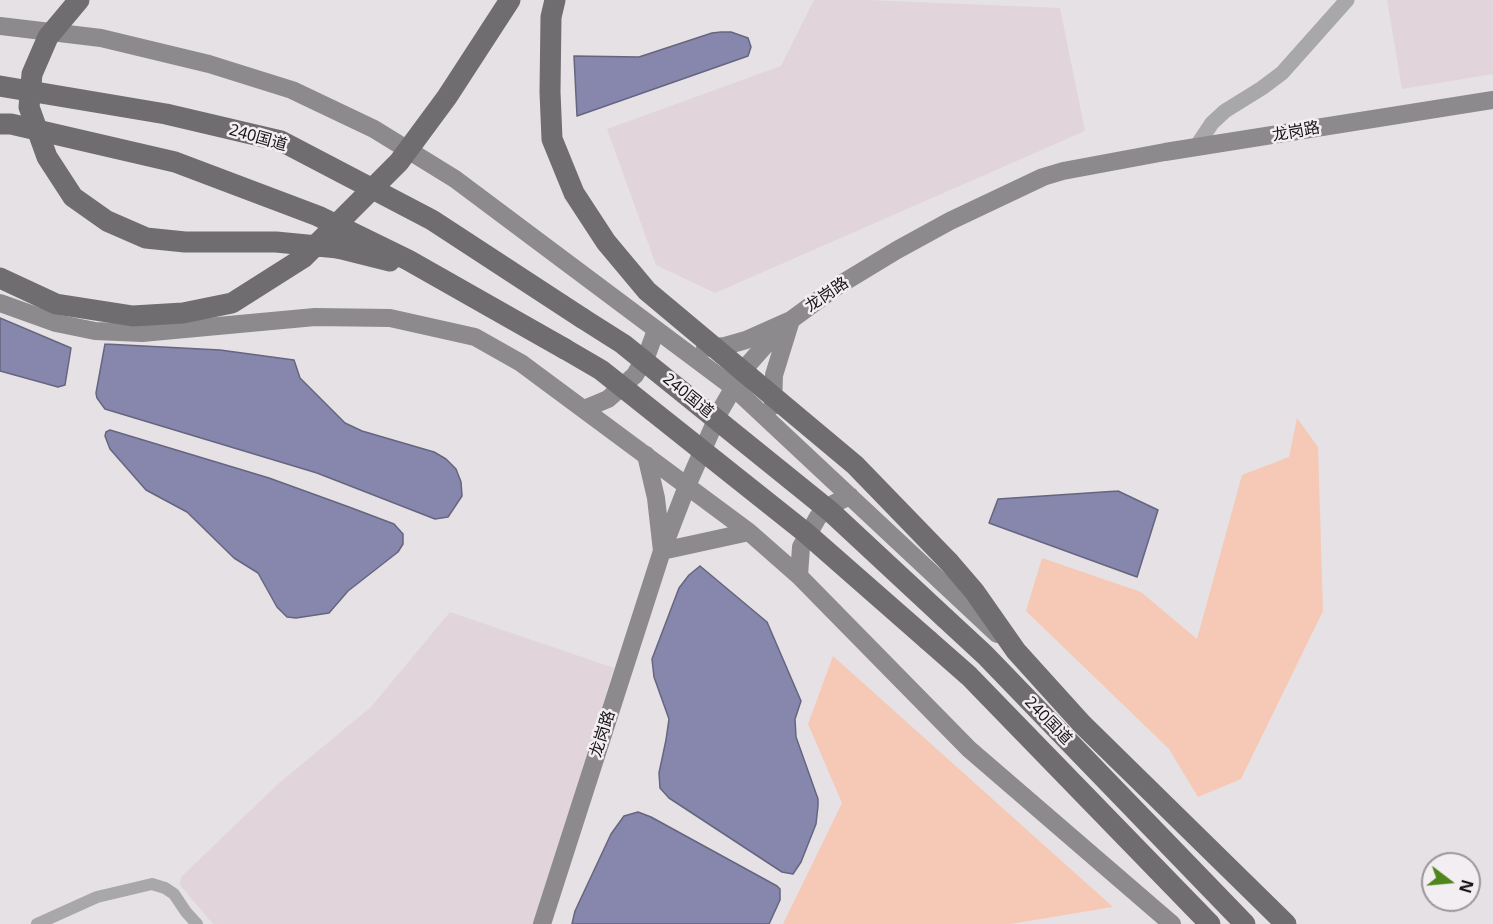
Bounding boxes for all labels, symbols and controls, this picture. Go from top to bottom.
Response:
street label: 龙岗路 [1271,118,1321,146]
street label: 240国道 [227,121,289,155]
street label: 龙岗路 [802,274,852,316]
street label: 240国道 [659,370,717,422]
street label: 240国道 [1020,693,1076,749]
street label: 龙岗路 [586,708,620,760]
north arrow [1421,852,1481,912]
text: N [1454,877,1479,896]

